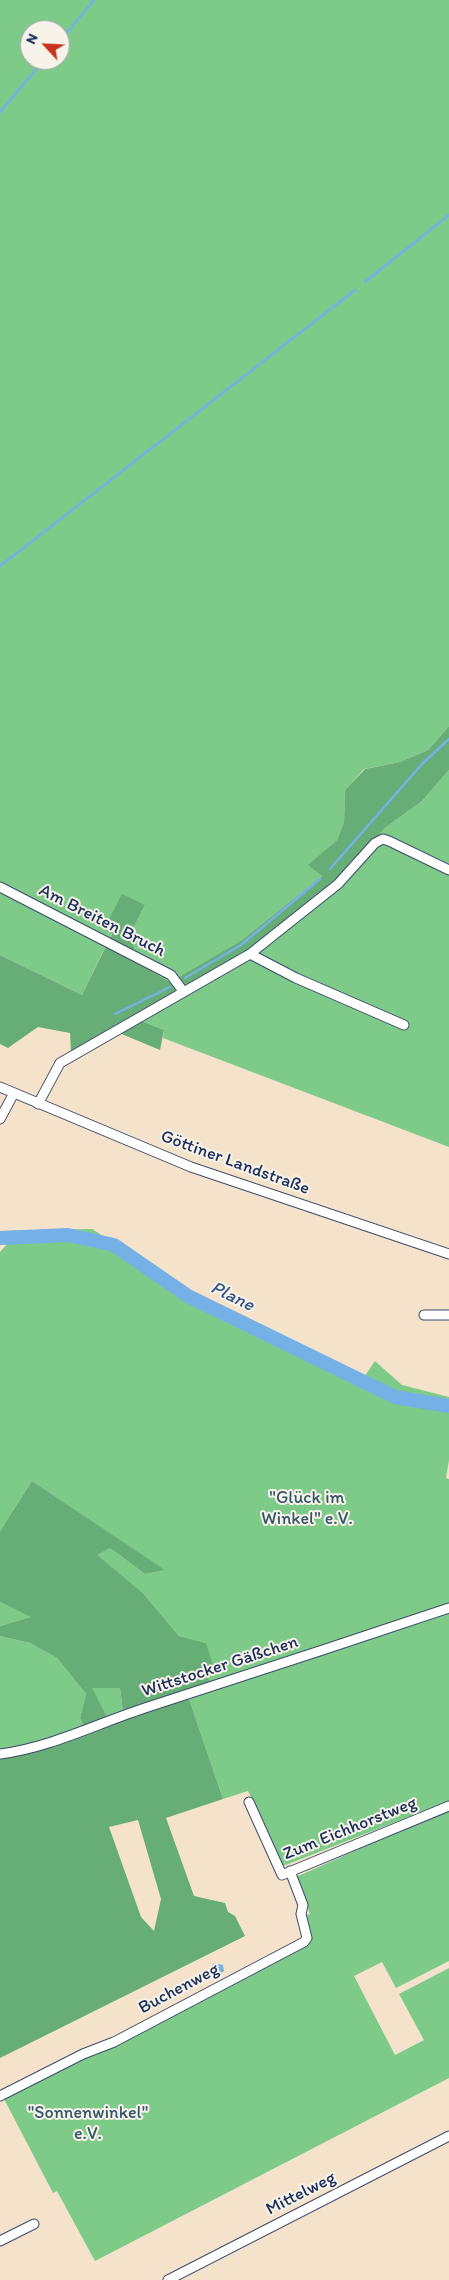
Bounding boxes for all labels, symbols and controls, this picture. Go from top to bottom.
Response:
north arrow [20,20,70,70]
text: N [22,31,42,47]
street label: Am Breiten Bruch [35,880,169,962]
street label: Göttiner Landstraße [157,1126,313,1200]
water label: Plane [207,1277,257,1317]
park label: "Glück im Winkel" e.V. [261,1487,353,1530]
street label: Wittstocker Gäßchen [139,1632,301,1702]
street label: Zum Eichhorstweg [280,1792,420,1866]
street label: Buchenweg [135,1959,223,2019]
park label: "Sonnenwinkel" e.V. [28,2102,148,2144]
street label: Mittelweg [263,2167,339,2221]

